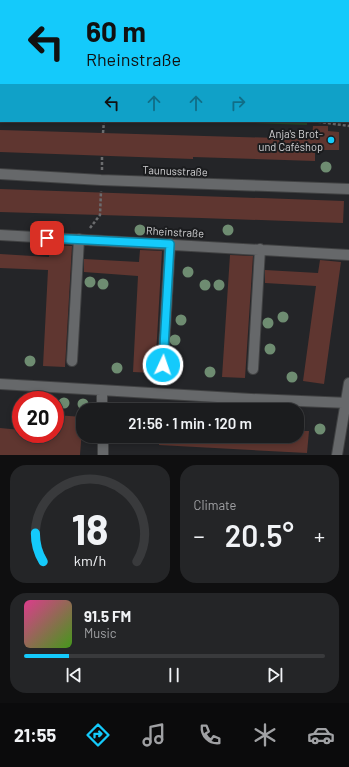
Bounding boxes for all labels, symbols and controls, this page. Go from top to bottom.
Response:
text: 60 m [86,14,146,48]
icon: left [20,16,72,68]
text: Rheinstraße [86,48,181,70]
icon: left [101,92,123,114]
icon: ahead [143,92,165,114]
icon: ahead [185,92,207,114]
icon: right [227,92,249,114]
place label: Anja's Brot- und Caféshop [258,127,323,153]
marker: Anja's Brot- und Caféshop [326,135,336,145]
street label: Taunusstraße [142,163,208,178]
pin [30,221,64,255]
street label: Rheinstraße [146,223,204,240]
icon: arrive [36,227,58,249]
position arrow [142,344,184,386]
speed limit sign: 20 [12,391,64,443]
text: 21:56 · 1 min · 120 m [128,414,252,432]
text: Climate [194,497,237,513]
text: 18 [71,503,108,553]
text: 20.5° [225,517,294,553]
text: − [194,522,205,548]
text: + [314,522,325,548]
text: km/h [74,552,106,569]
text: 91.5 FM [84,607,131,625]
text: Music [84,625,117,641]
icon: previous [63,664,85,686]
icon: pause [163,664,185,686]
icon: next [264,664,286,686]
icon: directions [84,721,112,749]
icon: music [140,721,168,749]
icon: phone [196,721,224,749]
icon: climate [251,721,279,749]
icon: car [307,721,335,749]
text: 21:55 [14,724,56,746]

